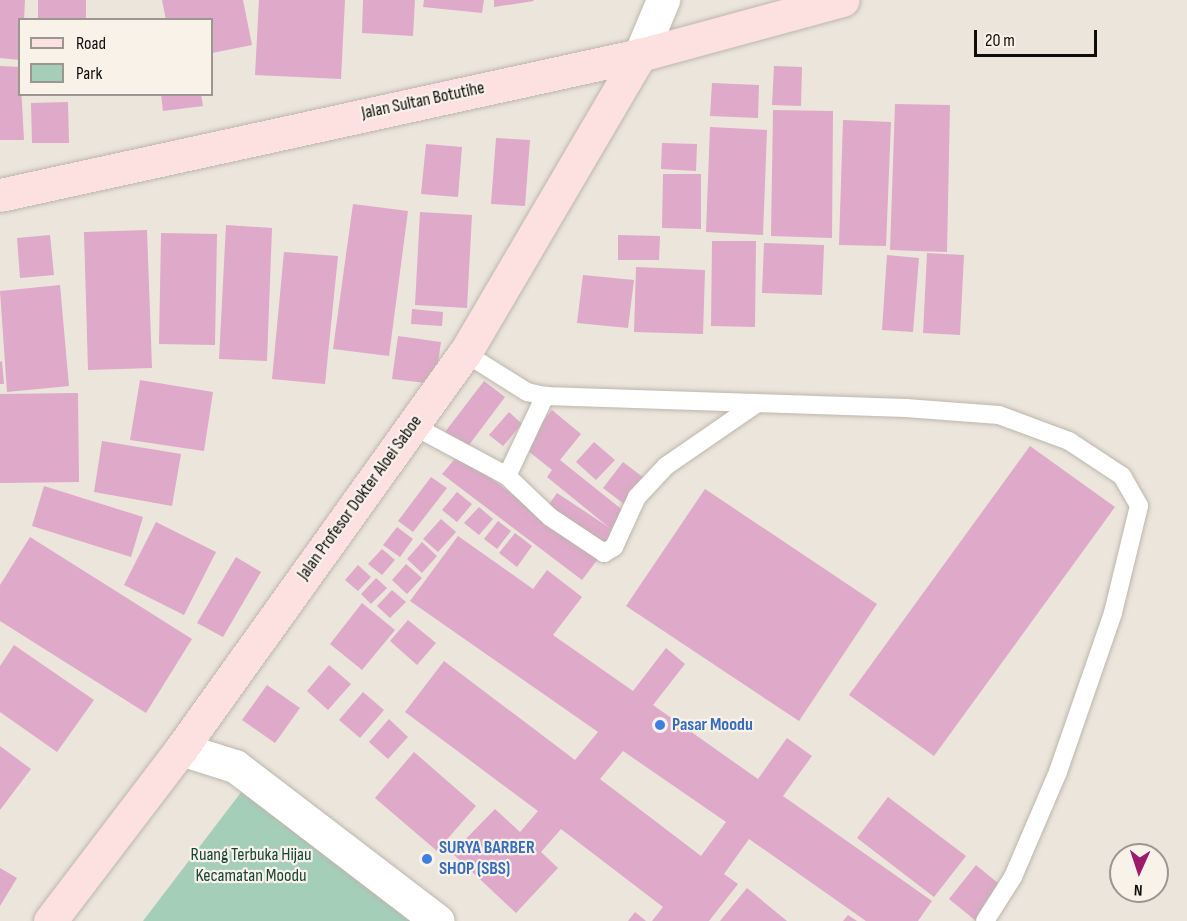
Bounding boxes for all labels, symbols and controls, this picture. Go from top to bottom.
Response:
legend [18,18,213,96]
scale bar [977,18,1100,56]
text: 20 m [985,30,1015,51]
text: Road [76,33,106,54]
text: Park [76,63,102,84]
street label: Jalan Sultan Botutihe [360,77,486,125]
street label: Jalan Profesor Dokter Aloei Saboe [293,411,427,585]
place label: Pasar Moodu [672,714,753,736]
marker: Pasar Moodu [653,718,667,732]
place label: SURYA BARBER SHOP (SBS) [439,838,535,880]
north arrow [1109,843,1169,903]
park label: Ruang Terbuka Hijau Kecamatan Moodu [191,845,311,888]
marker: SURYA BARBER SHOP (SBS) [420,852,434,866]
text: N [1133,880,1143,899]

